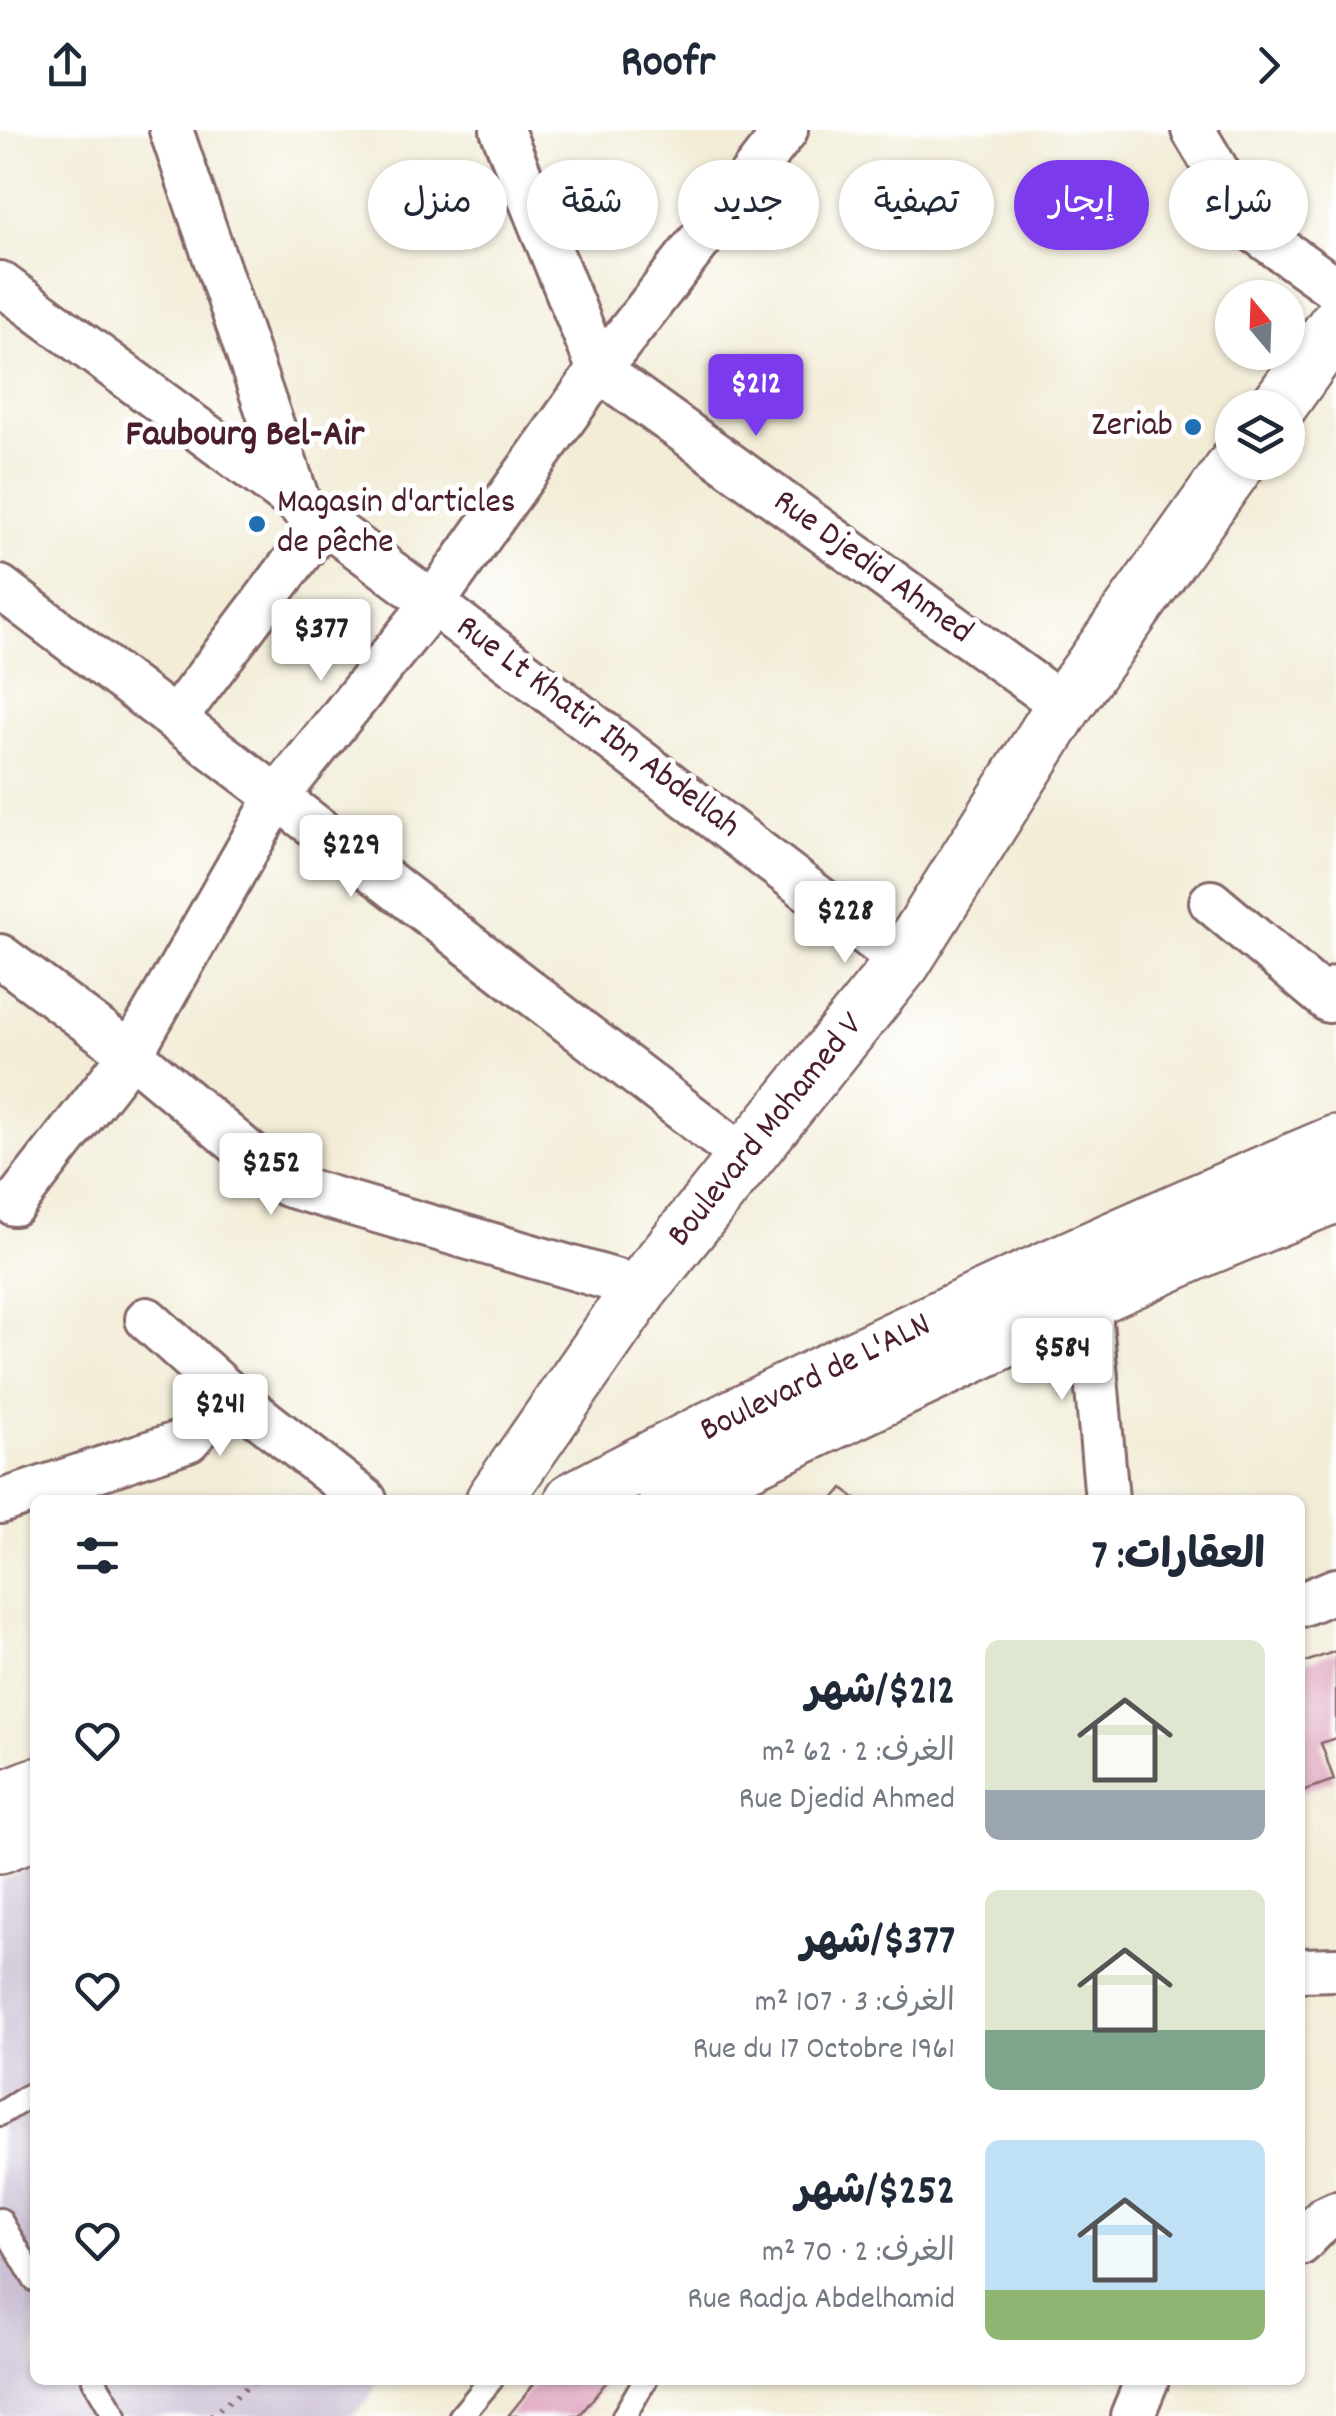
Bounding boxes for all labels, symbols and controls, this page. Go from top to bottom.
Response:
text: Roofr [621,33,715,97]
icon: share [40,38,95,93]
icon: forward [1241,38,1296,93]
chip: منزل [368,160,507,250]
chip: شقة [527,160,658,250]
chip: جديد [678,160,819,250]
chip: تصفية [839,160,994,250]
chip: إيجار [1014,160,1149,250]
chip: شراء [1169,160,1308,250]
north arrow [1215,280,1305,370]
map controls [1215,280,1305,480]
pin: $212 [697,354,815,439]
text: $212 [730,363,782,409]
button: layers [1215,390,1305,480]
place label: Zeriab [1091,402,1173,452]
district label: Faubourg Bel-Air [126,409,365,464]
marker: Zeriab [1182,416,1204,438]
street label: Rue Djedid Ahmed [762,478,982,658]
place label: Magasin d'articles de pêche [277,479,516,569]
marker: Magasin d'articles de pêche [246,513,268,535]
pin: $377 [262,599,380,684]
street label: Rue Lt Khatir Ibn Abdellah [444,604,750,852]
text: $377 [294,608,348,654]
pin: $229 [292,815,410,900]
text: $229 [322,824,380,870]
pin: $228 [786,881,904,966]
text: $228 [816,890,874,936]
street label: Boulevard Mohamed V [657,1003,877,1259]
pin: $252 [212,1133,330,1218]
text: $252 [241,1142,301,1188]
street label: Boulevard de L'ALN [692,1301,940,1457]
pin: $584 [1003,1318,1121,1403]
text: $584 [1033,1327,1091,1373]
pin: $241 [161,1374,279,1459]
text: $241 [195,1383,245,1429]
icon: filters [70,1528,125,1583]
text: العقارات: 7 [1092,1529,1265,1589]
text: $212/شهر [806,1664,955,1724]
icon: home [1065,1680,1185,1800]
icon: heart [70,1713,125,1768]
text: الغرف: 2 · 62 m² [762,1731,955,1777]
text: Rue Djedid Ahmed [739,1778,955,1824]
text: $377/شهر [801,1914,955,1974]
icon: home [1065,1930,1185,2050]
icon: heart [70,1963,125,2018]
text: الغرف: 3 · 107 m² [755,1981,955,2027]
text: Rue du 17 Octobre 1961 [693,2028,955,2074]
text: $252/شهر [796,2164,955,2224]
icon: home [1065,2180,1185,2300]
icon: heart [70,2213,125,2268]
text: الغرف: 2 · 70 m² [762,2231,955,2277]
text: Rue Radja Abdelhamid [687,2278,955,2324]

